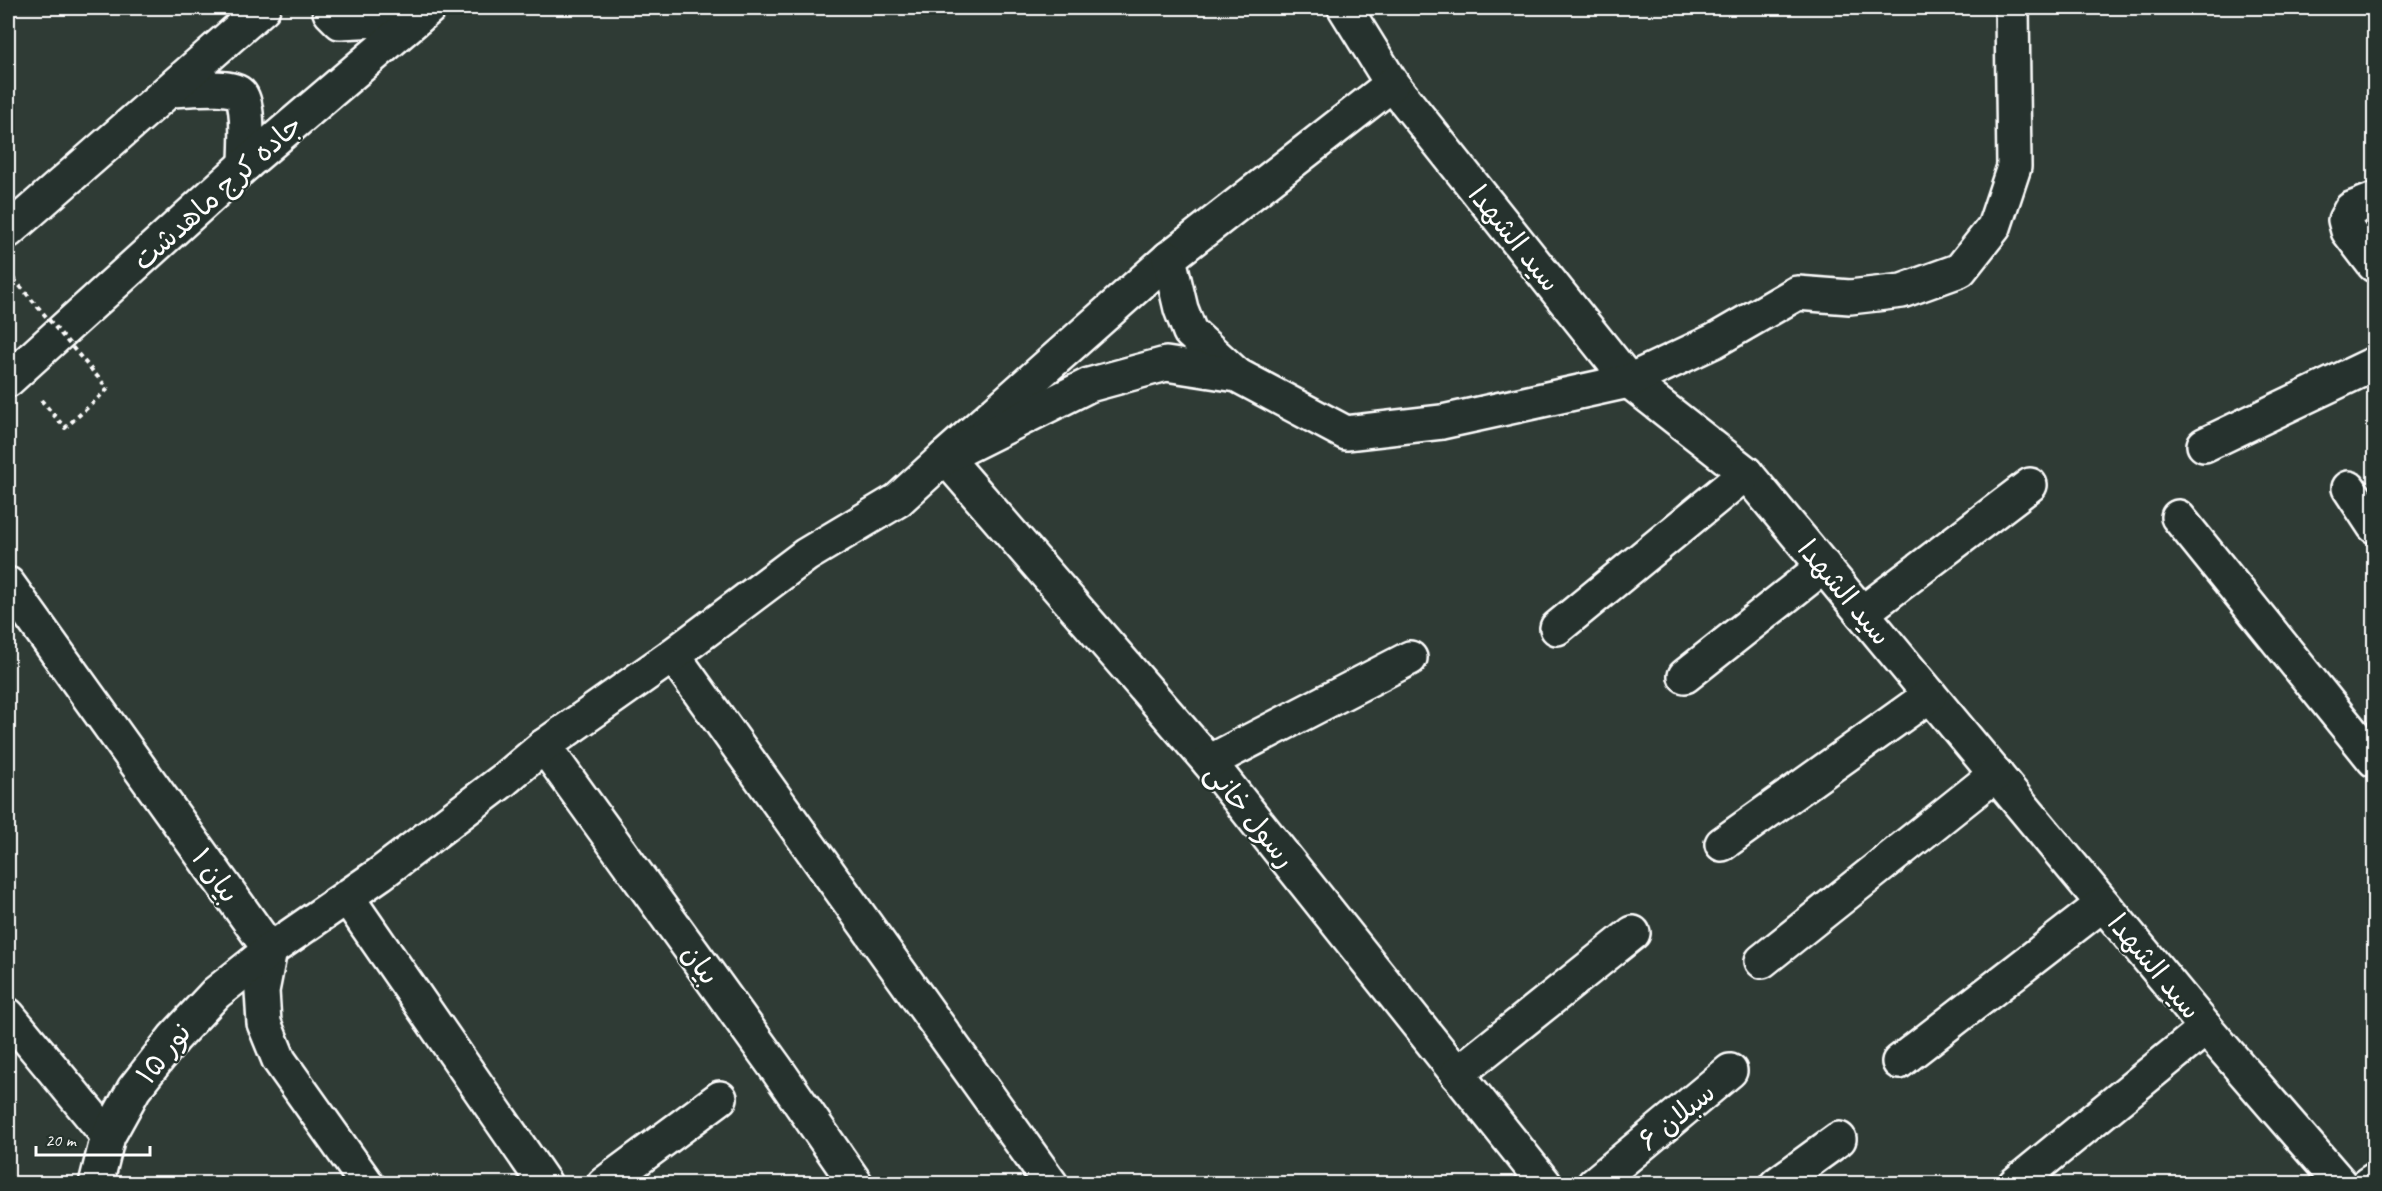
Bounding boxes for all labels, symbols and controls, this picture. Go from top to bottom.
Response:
street label: جاده کرج ماهدشت [125,107,310,278]
street label: سید الشهدا [1461,178,1568,299]
street label: سید الشهدا [1790,532,1899,652]
street label: رسول خانی [1198,756,1303,875]
street label: بیان ۱ [184,841,247,909]
street label: سید الشهدا [2100,906,2209,1026]
street label: بیان [674,937,727,992]
street label: نور ۱۵ [128,1016,199,1091]
street label: سبلان ۶ [1631,1075,1722,1158]
scale bar [36,1119,150,1157]
text: 20 m [45,1129,78,1151]

